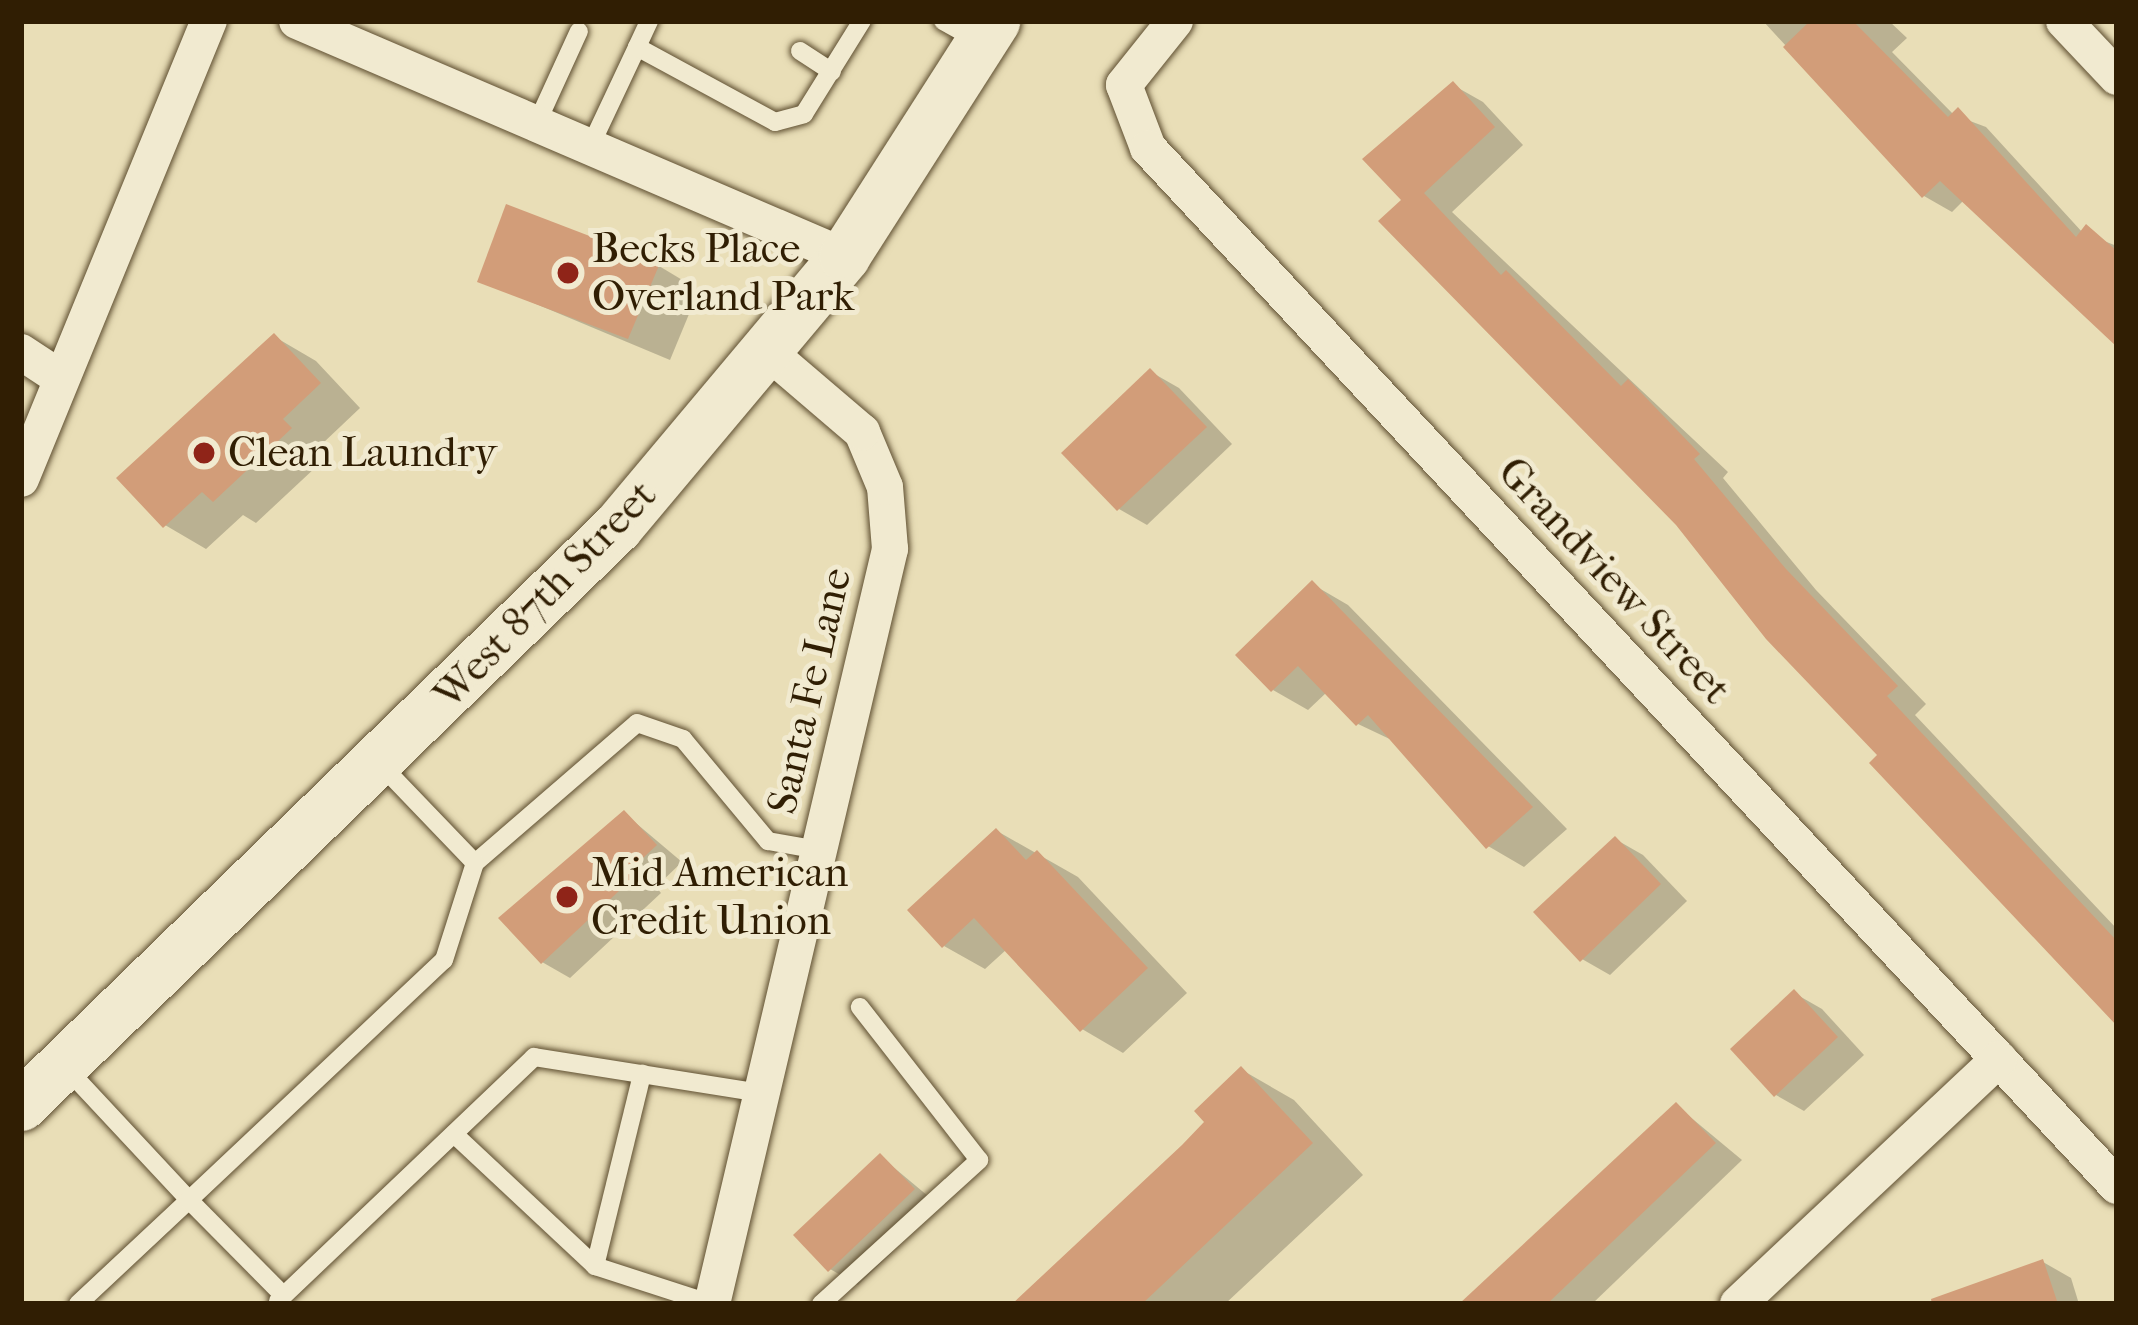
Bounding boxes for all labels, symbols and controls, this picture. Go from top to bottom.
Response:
place label: Becks Place Overland Park [592,224,854,322]
marker: Becks Place Overland Park [555,260,581,286]
place label: Clean Laundry [228,428,497,478]
marker: Clean Laundry [191,440,217,466]
street label: Grandview Street [1487,447,1741,715]
street label: West 87th Street [423,470,667,720]
street label: Santa Fe Lane [757,563,863,819]
place label: Mid American Credit Union [591,848,848,946]
marker: Mid American Credit Union [554,884,580,910]

